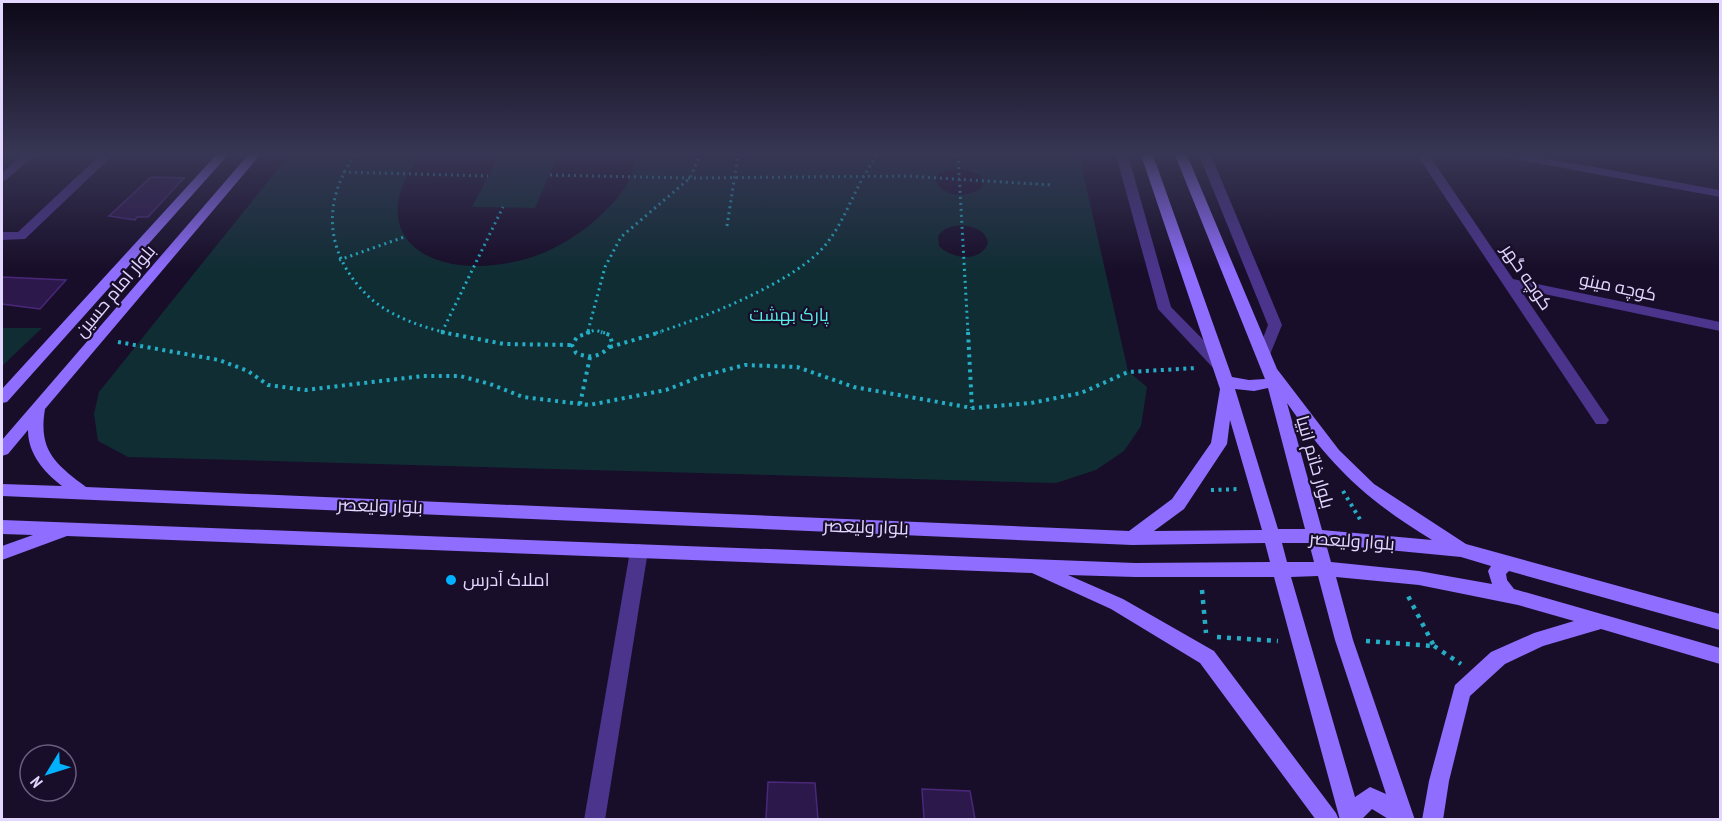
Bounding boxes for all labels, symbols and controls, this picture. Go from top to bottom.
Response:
street label: کوچه گهر [1495,238,1558,315]
street label: بلوار امام حسین [69,240,161,342]
street label: کوچه مینو [1577,267,1659,307]
park label: پارک بهشت [749,303,829,327]
street label: بلوار خاتم انبیا [1290,413,1340,511]
street label: بلوار ولیعصر [336,492,423,518]
street label: بلوار ولیعصر [822,513,909,539]
street label: بلوار ولیعصر [1307,526,1396,555]
place label: املاک آدرس [463,568,549,591]
marker: املاک آدرس [444,573,458,587]
north arrow [18,743,78,803]
text: N [26,773,47,792]

